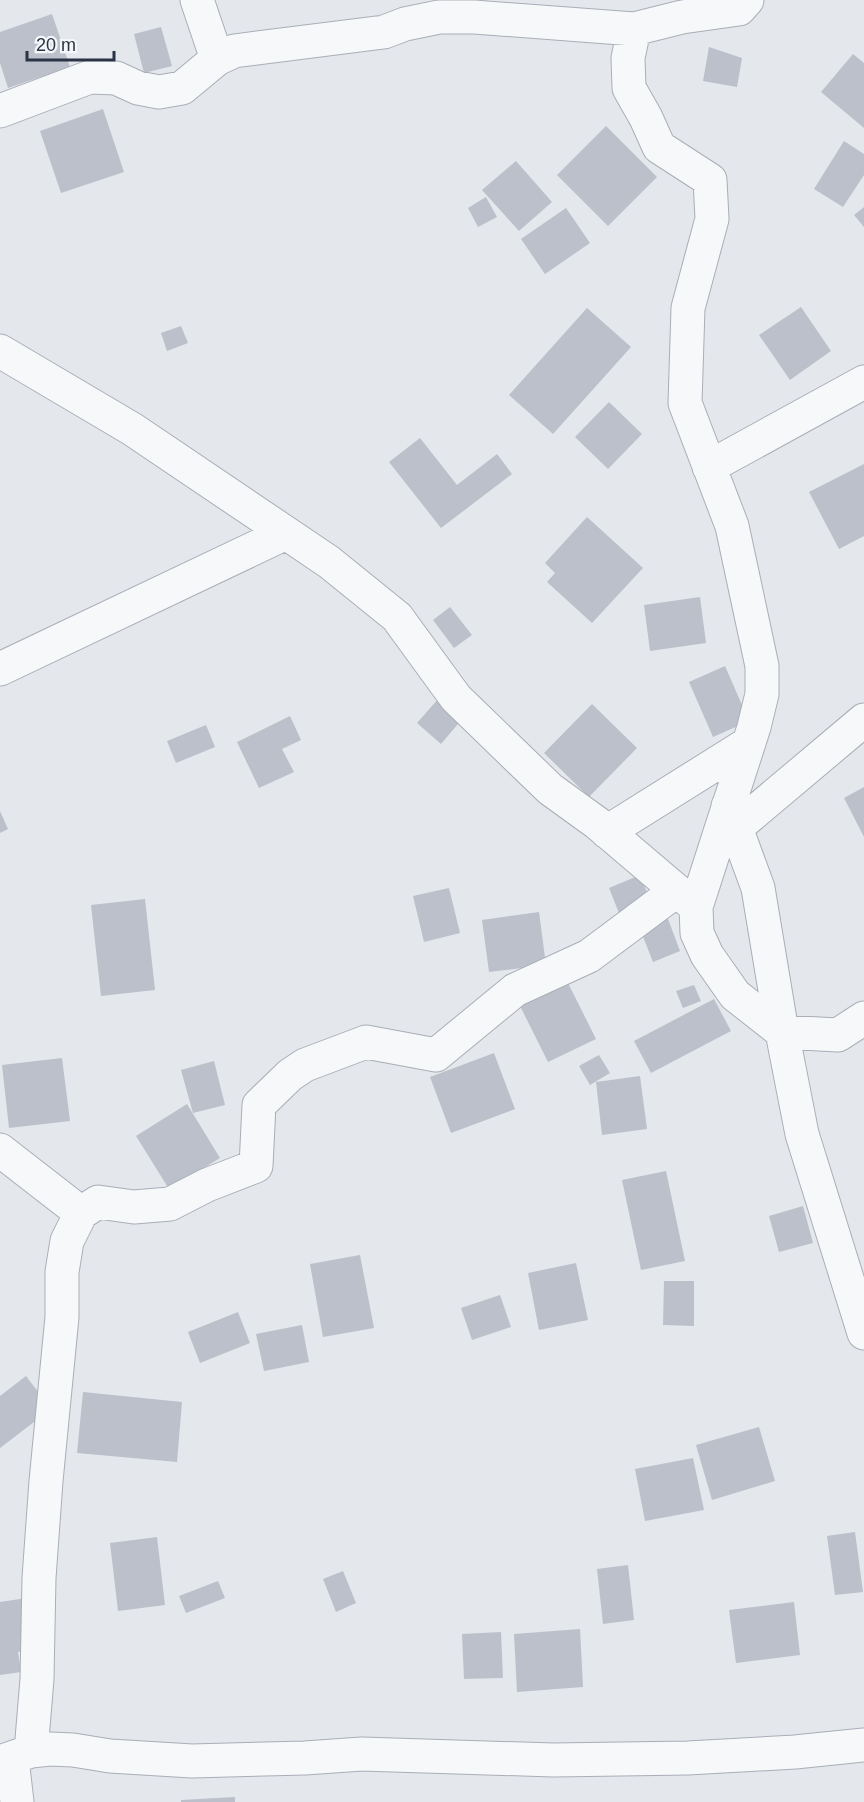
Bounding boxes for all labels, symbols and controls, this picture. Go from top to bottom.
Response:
scale bar [27,24,114,62]
text: 20 m [36,35,76,55]

